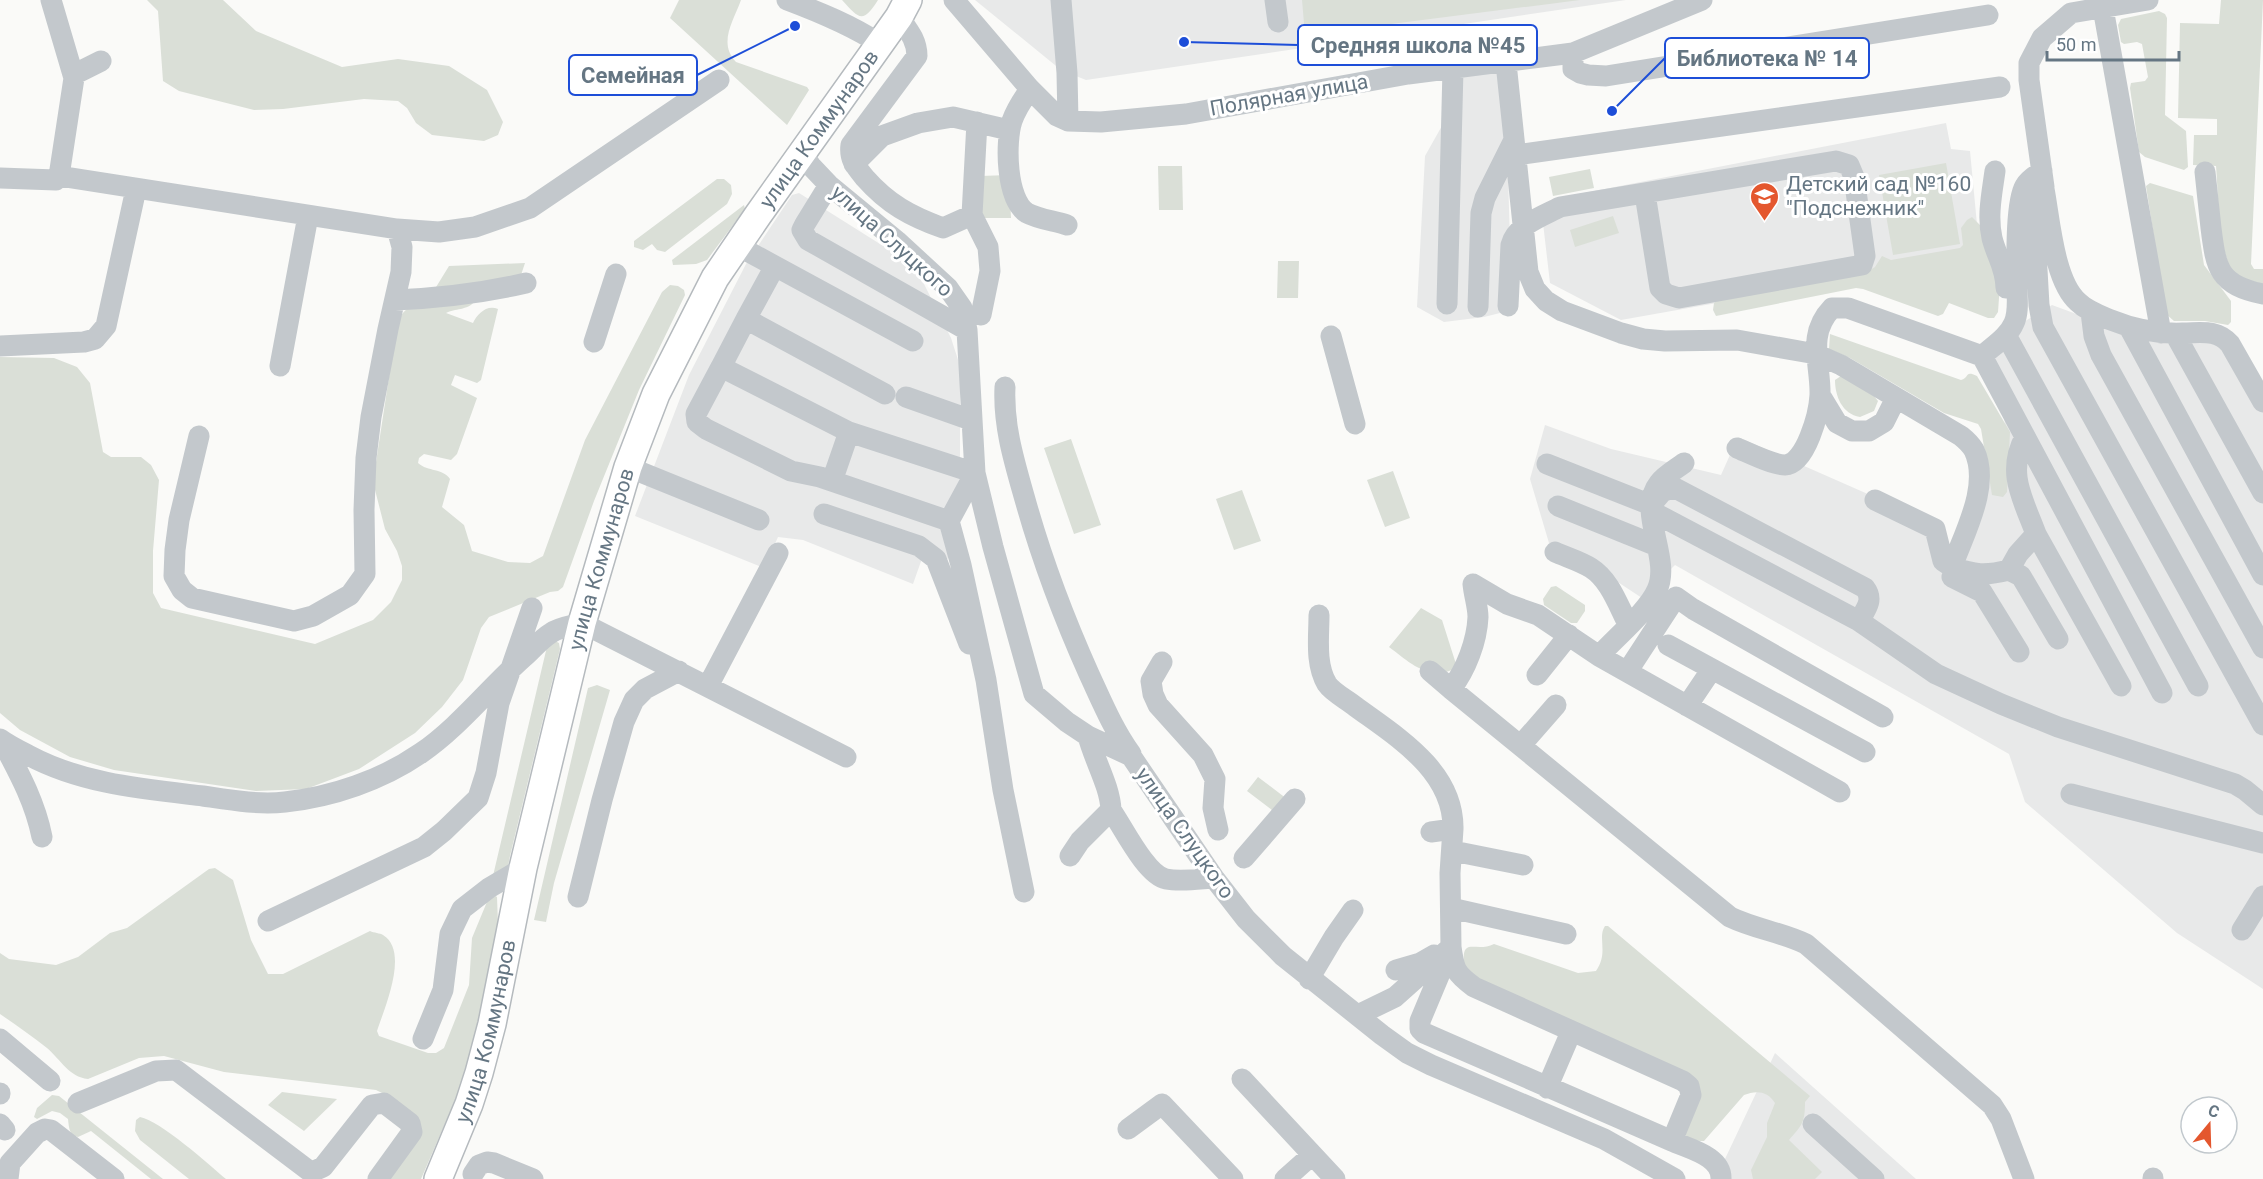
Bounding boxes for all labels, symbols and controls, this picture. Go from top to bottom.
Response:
scale bar [2047,24,2179,62]
callout: Средняя школа №45 [1298,25,1537,65]
text: Средняя школа №45 [1311,33,1525,58]
text: 50 m [2056,34,2096,55]
callout: Библиотека № 14 [1665,38,1869,78]
street label: улица Коммунаров [755,45,884,213]
text: Библиотека № 14 [1677,46,1858,71]
callout: Семейная [569,55,697,95]
text: Семейная [581,63,685,88]
street label: Полярная улица [1208,69,1370,121]
place label: Детский сад №160 "Подснежник" [1786,172,1971,220]
street label: улица Слуцкого [826,180,958,302]
school or university icon: Детский сад №160 "Подснежник" [1749,180,1781,222]
street label: улица Коммунаров [564,465,639,653]
street label: улица Слуцкого [1131,763,1239,903]
street label: улица Коммунаров [450,937,521,1127]
north arrow [2179,1095,2239,1155]
text: С [2206,1101,2222,1122]

